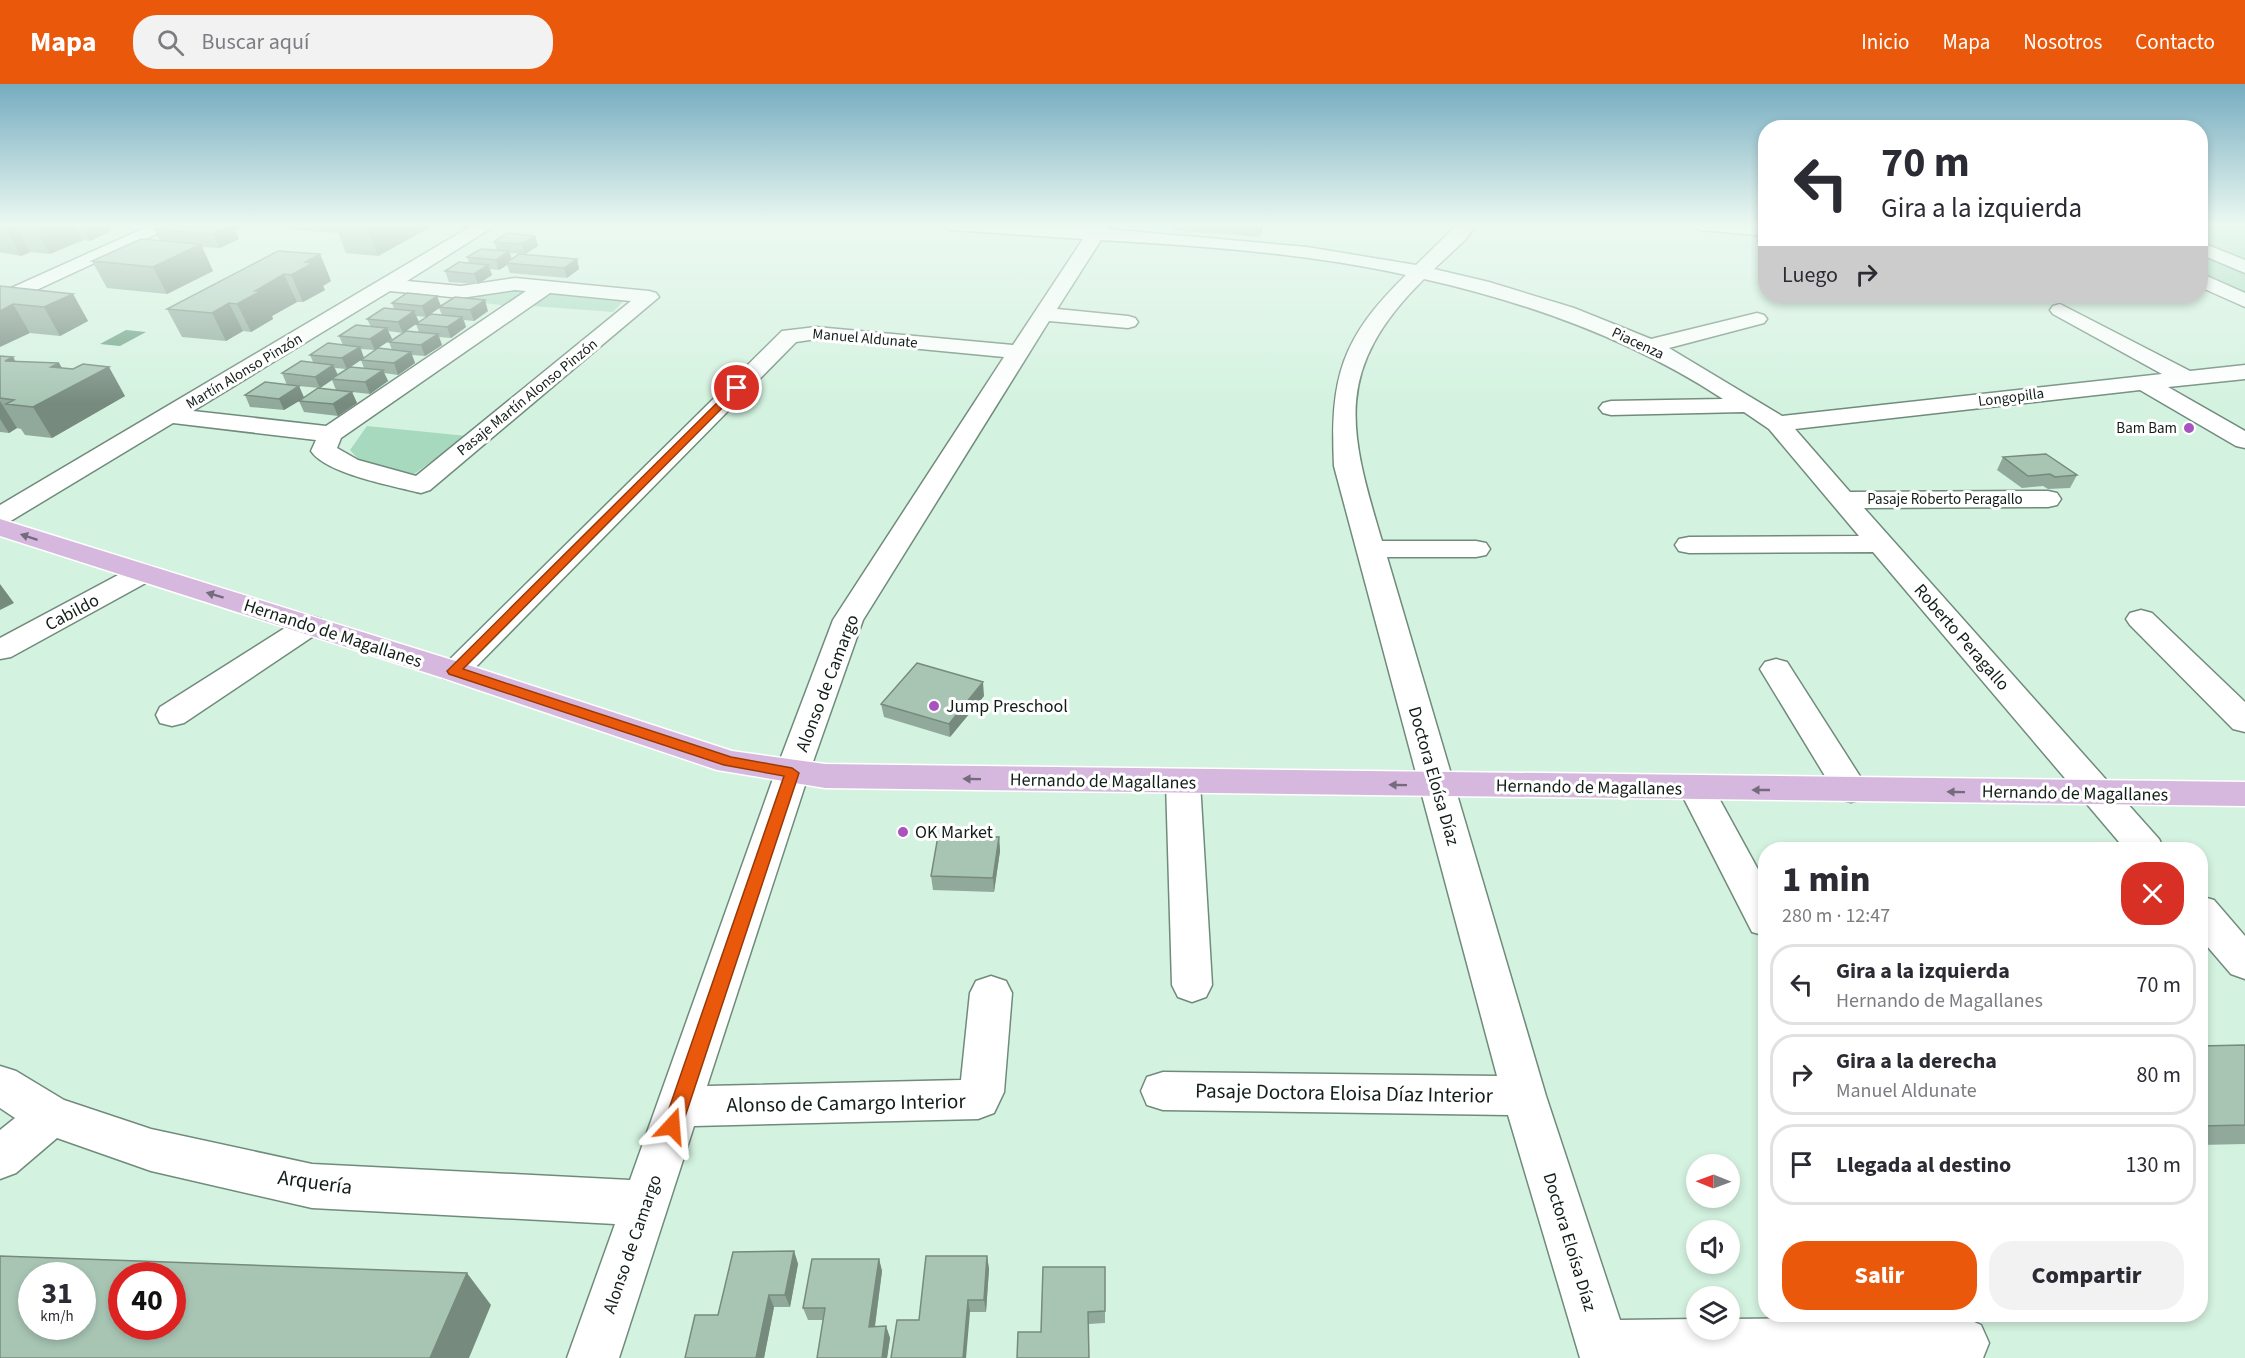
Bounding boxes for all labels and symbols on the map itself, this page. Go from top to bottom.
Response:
street label: Piacenza [1608,322,1667,365]
street label: Manuel Aldunate [812,323,918,354]
street label: Martín Alonso Pinzón [182,328,306,415]
street label: Pasaje Martín Alonso Pinzón [452,334,602,461]
pin [711,362,762,413]
street label: Longopilla [1977,383,2045,412]
place label: Bam Bam [2116,418,2177,439]
marker: Bam Bam [2182,421,2196,435]
street label: Pasaje Roberto Peragallo [1867,489,2023,510]
one-way arrow [20,531,38,541]
street label: Roberto Peragallo [1908,578,2015,696]
street label: Cabildo [41,588,104,637]
one-way arrow [206,590,224,599]
street label: Hernando de Magallanes [240,593,425,674]
street label: Alonso de Camargo [790,611,865,756]
place label: Jump Preschool [946,694,1068,719]
marker: Jump Preschool [927,699,941,713]
street label: Doctora Eloísa Díaz [1402,704,1465,849]
street label: Hernando de Magallanes [1010,767,1196,796]
street label: Hernando de Magallanes [1496,773,1682,802]
one-way arrow [962,774,981,783]
street label: Hernando de Magallanes [1982,779,2168,808]
one-way arrow [1388,780,1407,790]
one-way arrow [1751,785,1770,795]
one-way arrow [1946,787,1965,796]
place label: OK Market [915,820,993,845]
marker: OK Market [896,825,910,839]
street label: Pasaje Doctora Eloisa Díaz Interior [1195,1075,1494,1111]
street label: Alonso de Camargo Interior [726,1086,967,1120]
position arrow [640,1094,704,1158]
north arrow [1686,1154,1740,1208]
street label: Arquería [276,1162,354,1202]
street label: Doctora Eloísa Díaz [1537,1170,1603,1315]
street label: Alonso de Camargo [597,1171,668,1317]
speed limit sign: 40 [108,1262,186,1340]

